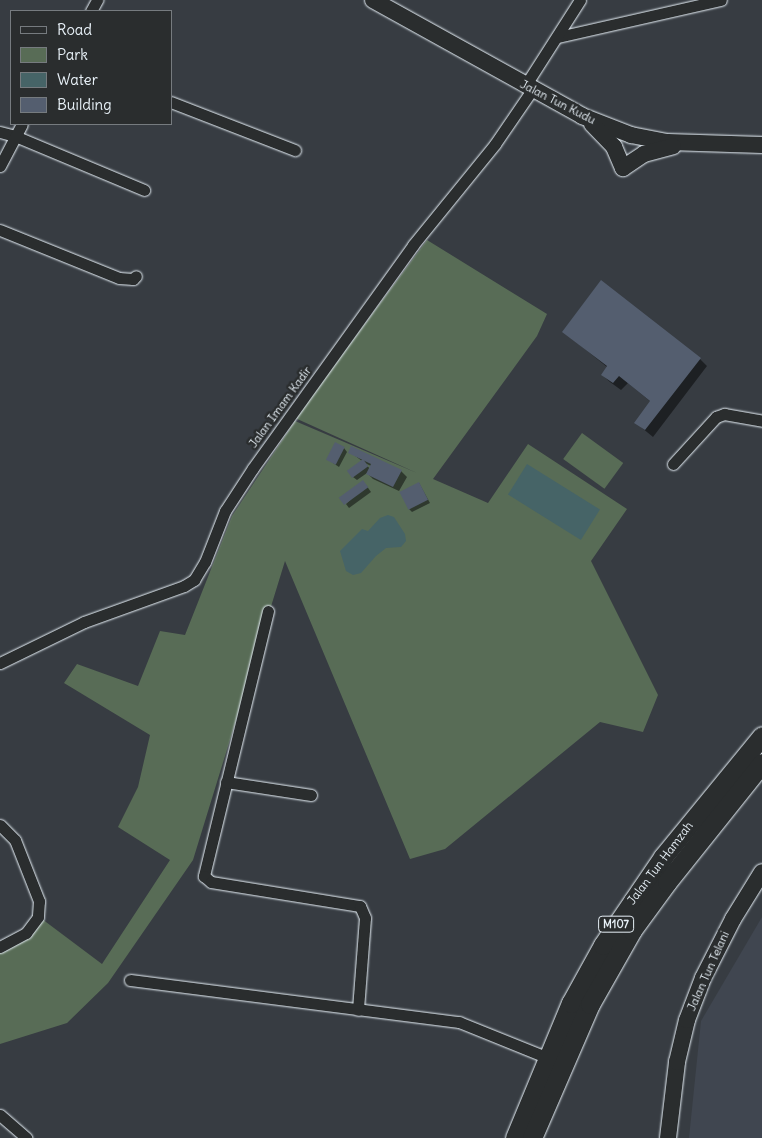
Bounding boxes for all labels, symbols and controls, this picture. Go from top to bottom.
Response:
legend [10,10,172,125]
text: Road [57,20,92,39]
text: Park [57,45,88,64]
text: Water [57,70,98,89]
street label: Jalan Tun Kudu [518,77,598,127]
text: Building [57,95,112,114]
street label: Jalan Imam Kadir [246,364,314,450]
street label: Jalan Tun Hamzah [624,819,696,907]
road number: M107 [597,916,635,932]
street label: Jalan Tun Telani [684,929,732,1013]

